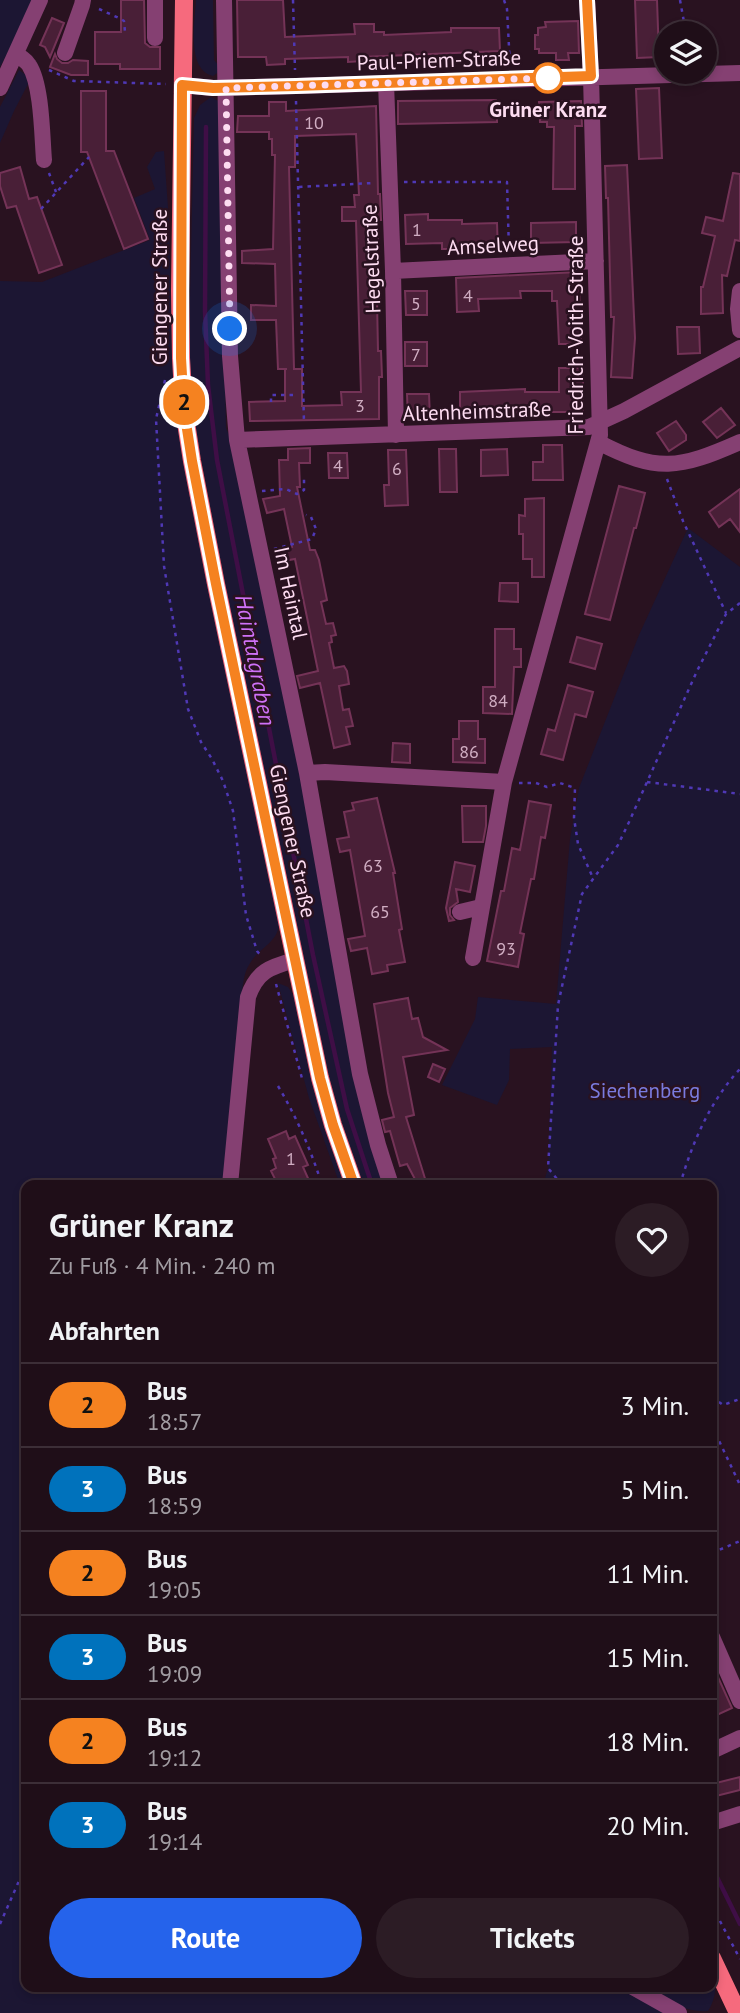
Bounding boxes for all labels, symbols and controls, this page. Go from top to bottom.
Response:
map controls [654,21,717,84]
button: layers [654,21,717,84]
street label: Paul-Priem-Straße [356,44,522,76]
marker: Grüner Kranz [533,63,563,93]
place label: Grüner Kranz [489,96,607,123]
house number: 10 [304,111,324,134]
street label: Hegelstraße [356,204,386,314]
street label: Giengener Straße [146,209,173,365]
house number: 1 [412,218,422,241]
street label: Amselweg [446,229,540,261]
street label: Friedrich-Voith-Straße [562,236,589,434]
house number: 4 [463,284,473,307]
house number: 5 [411,292,421,315]
your location [212,311,247,346]
house number: 7 [411,343,421,366]
line badge: 2 [161,379,207,425]
text: 2 [177,386,191,417]
house number: 3 [355,394,365,417]
street label: Altenheimstraße [402,395,552,427]
house number: 4 [333,454,343,477]
house number: 6 [392,457,402,480]
street label: Im Haintal [268,544,314,642]
water label: Haintalgraben [229,592,283,728]
house number: 84 [488,689,508,712]
house number: 86 [459,740,479,763]
street label: Giengener Straße [264,762,322,920]
house number: 63 [363,854,383,877]
house number: 65 [370,900,390,923]
house number: 93 [496,937,516,960]
park label: Siechenberg [590,1077,700,1104]
house number: 1 [286,1147,296,1170]
text: Grüner Kranz [49,1203,234,1246]
button: heart [615,1203,689,1277]
text: Zu Fuß · 4 Min. · 240 m [49,1251,275,1280]
text: Abfahrten [49,1314,160,1347]
text: Bus [147,1374,187,1407]
text: 2 [81,1389,94,1420]
text: 3 Min. [621,1389,689,1422]
text: 18:57 [147,1407,202,1436]
text: Bus [147,1458,187,1491]
text: 3 [81,1473,94,1504]
text: 5 Min. [621,1473,689,1506]
text: 18:59 [147,1491,202,1520]
text: Bus [147,1542,187,1575]
text: 2 [81,1557,94,1588]
text: 11 Min. [606,1557,689,1590]
text: 19:05 [147,1575,202,1604]
text: Bus [147,1626,187,1659]
text: 3 [81,1641,94,1672]
text: 15 Min. [606,1641,689,1674]
text: 19:09 [147,1659,202,1688]
text: Bus [147,1710,187,1743]
text: 2 [81,1725,94,1756]
text: 18 Min. [606,1725,689,1758]
text: 19:12 [147,1743,202,1772]
text: Bus [147,1794,187,1827]
text: 3 [81,1809,94,1840]
text: 20 Min. [606,1809,689,1842]
text: 19:14 [147,1827,202,1856]
button: Route [49,1898,362,1978]
button: Tickets [376,1898,689,1978]

